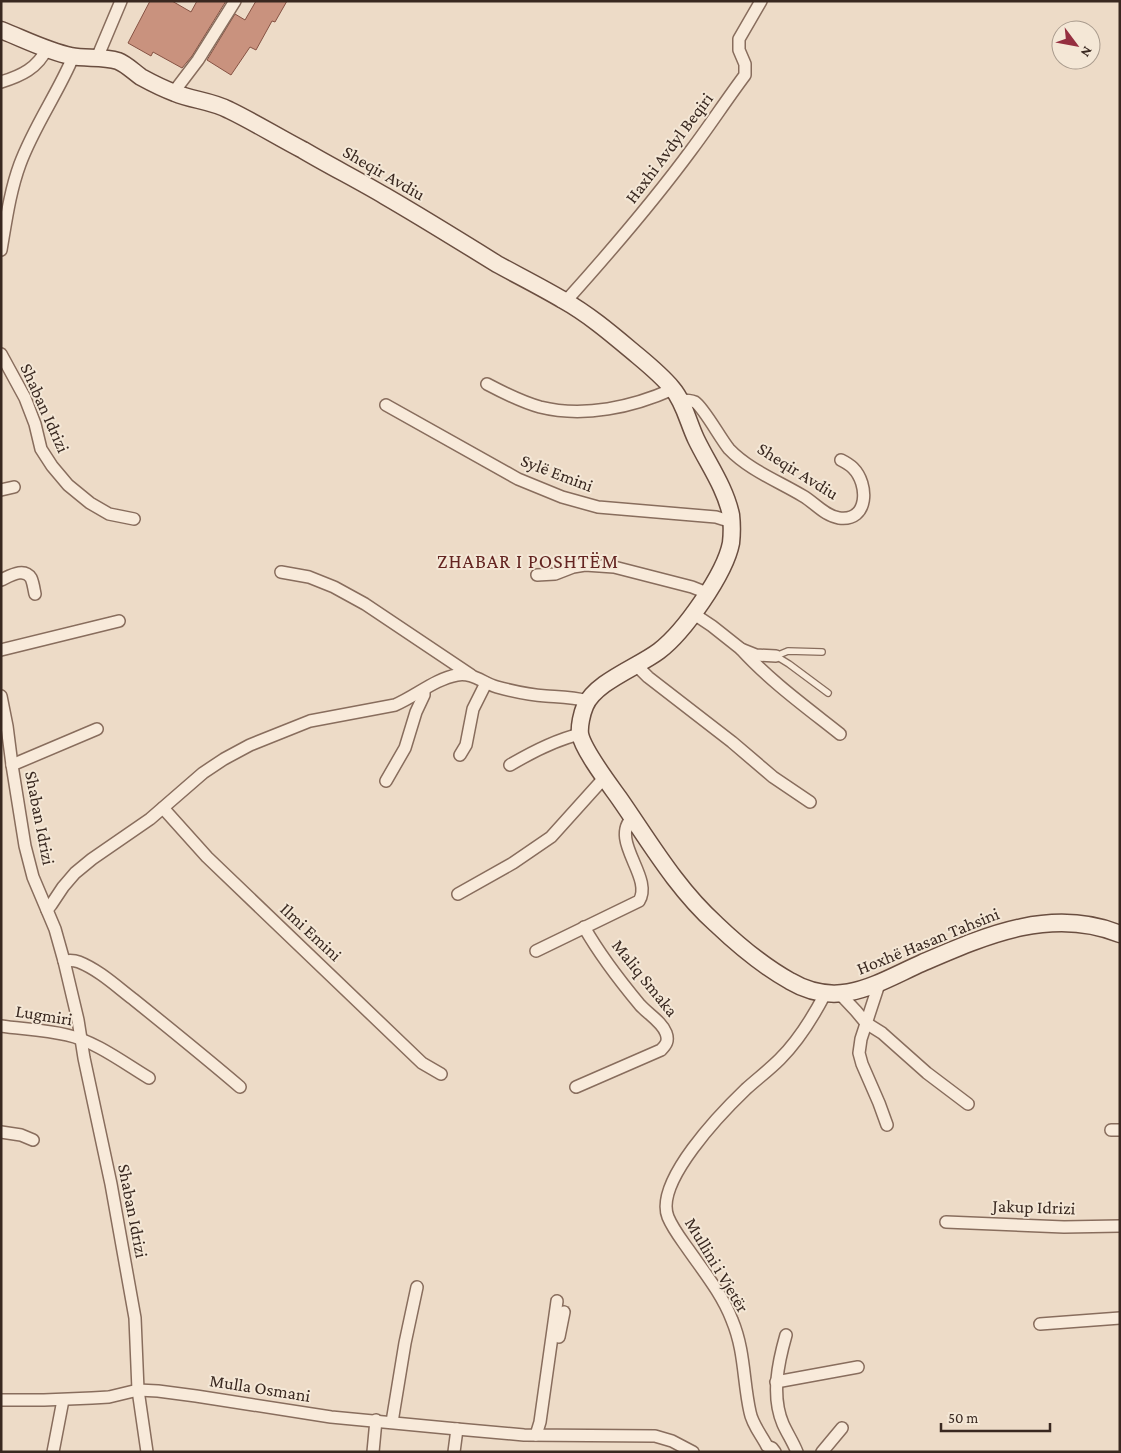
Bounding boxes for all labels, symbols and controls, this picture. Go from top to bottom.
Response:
north arrow [1051,20,1101,70]
text: N [1077,44,1096,61]
street label: Haxhi Avdyl Beqiri [621,89,717,207]
street label: Sheqir Avdiu [339,141,429,205]
street label: Shaban Idrizi [16,360,74,456]
street label: Sheqir Avdiu [754,438,842,504]
street label: Sylë Emini [518,450,596,496]
district label: ZHABAR I POSHTËM [437,550,619,572]
street label: Shaban Idrizi [21,769,59,867]
street label: Ilmi Emini [276,899,346,965]
street label: Hoxhë Hasan Tahsini [854,903,1002,979]
street label: Maliq Smaka [608,935,682,1021]
street label: Lugmiri [14,1001,74,1029]
street label: Shaban Idrizi [114,1162,152,1260]
street label: Jakup Idrizi [990,1195,1076,1218]
street label: Mullini i Vjetër [680,1214,753,1317]
street label: Mulla Osmani [208,1370,312,1406]
scale bar [941,1400,1050,1432]
text: 50 m [948,1410,978,1426]

